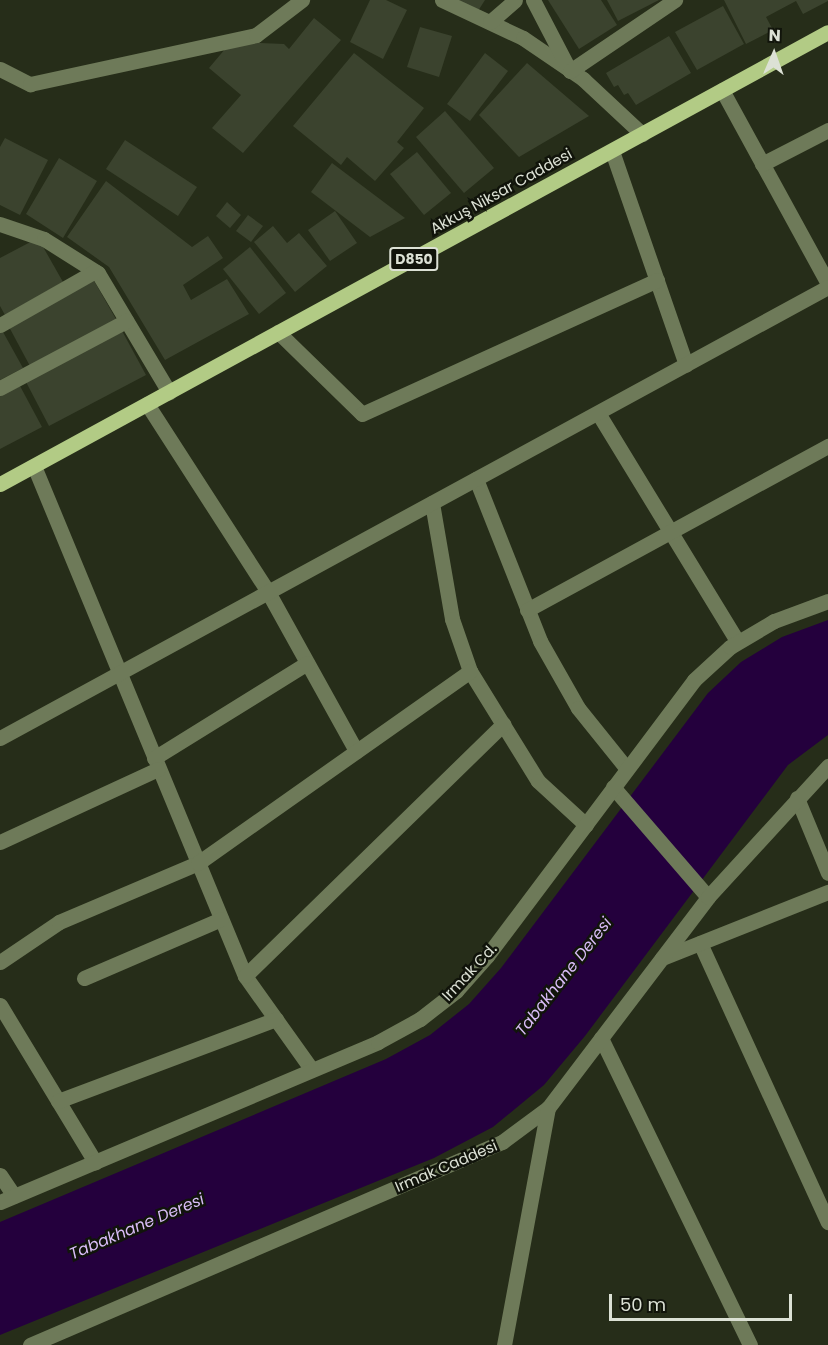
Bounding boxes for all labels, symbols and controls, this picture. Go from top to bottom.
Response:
north arrow [744,24,804,84]
text: N [768,24,781,47]
street label: Akkuş Niksar Caddesi [427,145,575,237]
road number: D850 [388,248,440,270]
water label: Tabakhane Deresi [512,914,616,1040]
street label: Irmak Cd. [438,940,500,1004]
street label: Irmak Caddesi [392,1136,500,1196]
water label: Tabakhane Deresi [67,1190,207,1264]
scale bar [612,1282,795,1320]
text: 50 m [620,1292,666,1317]

